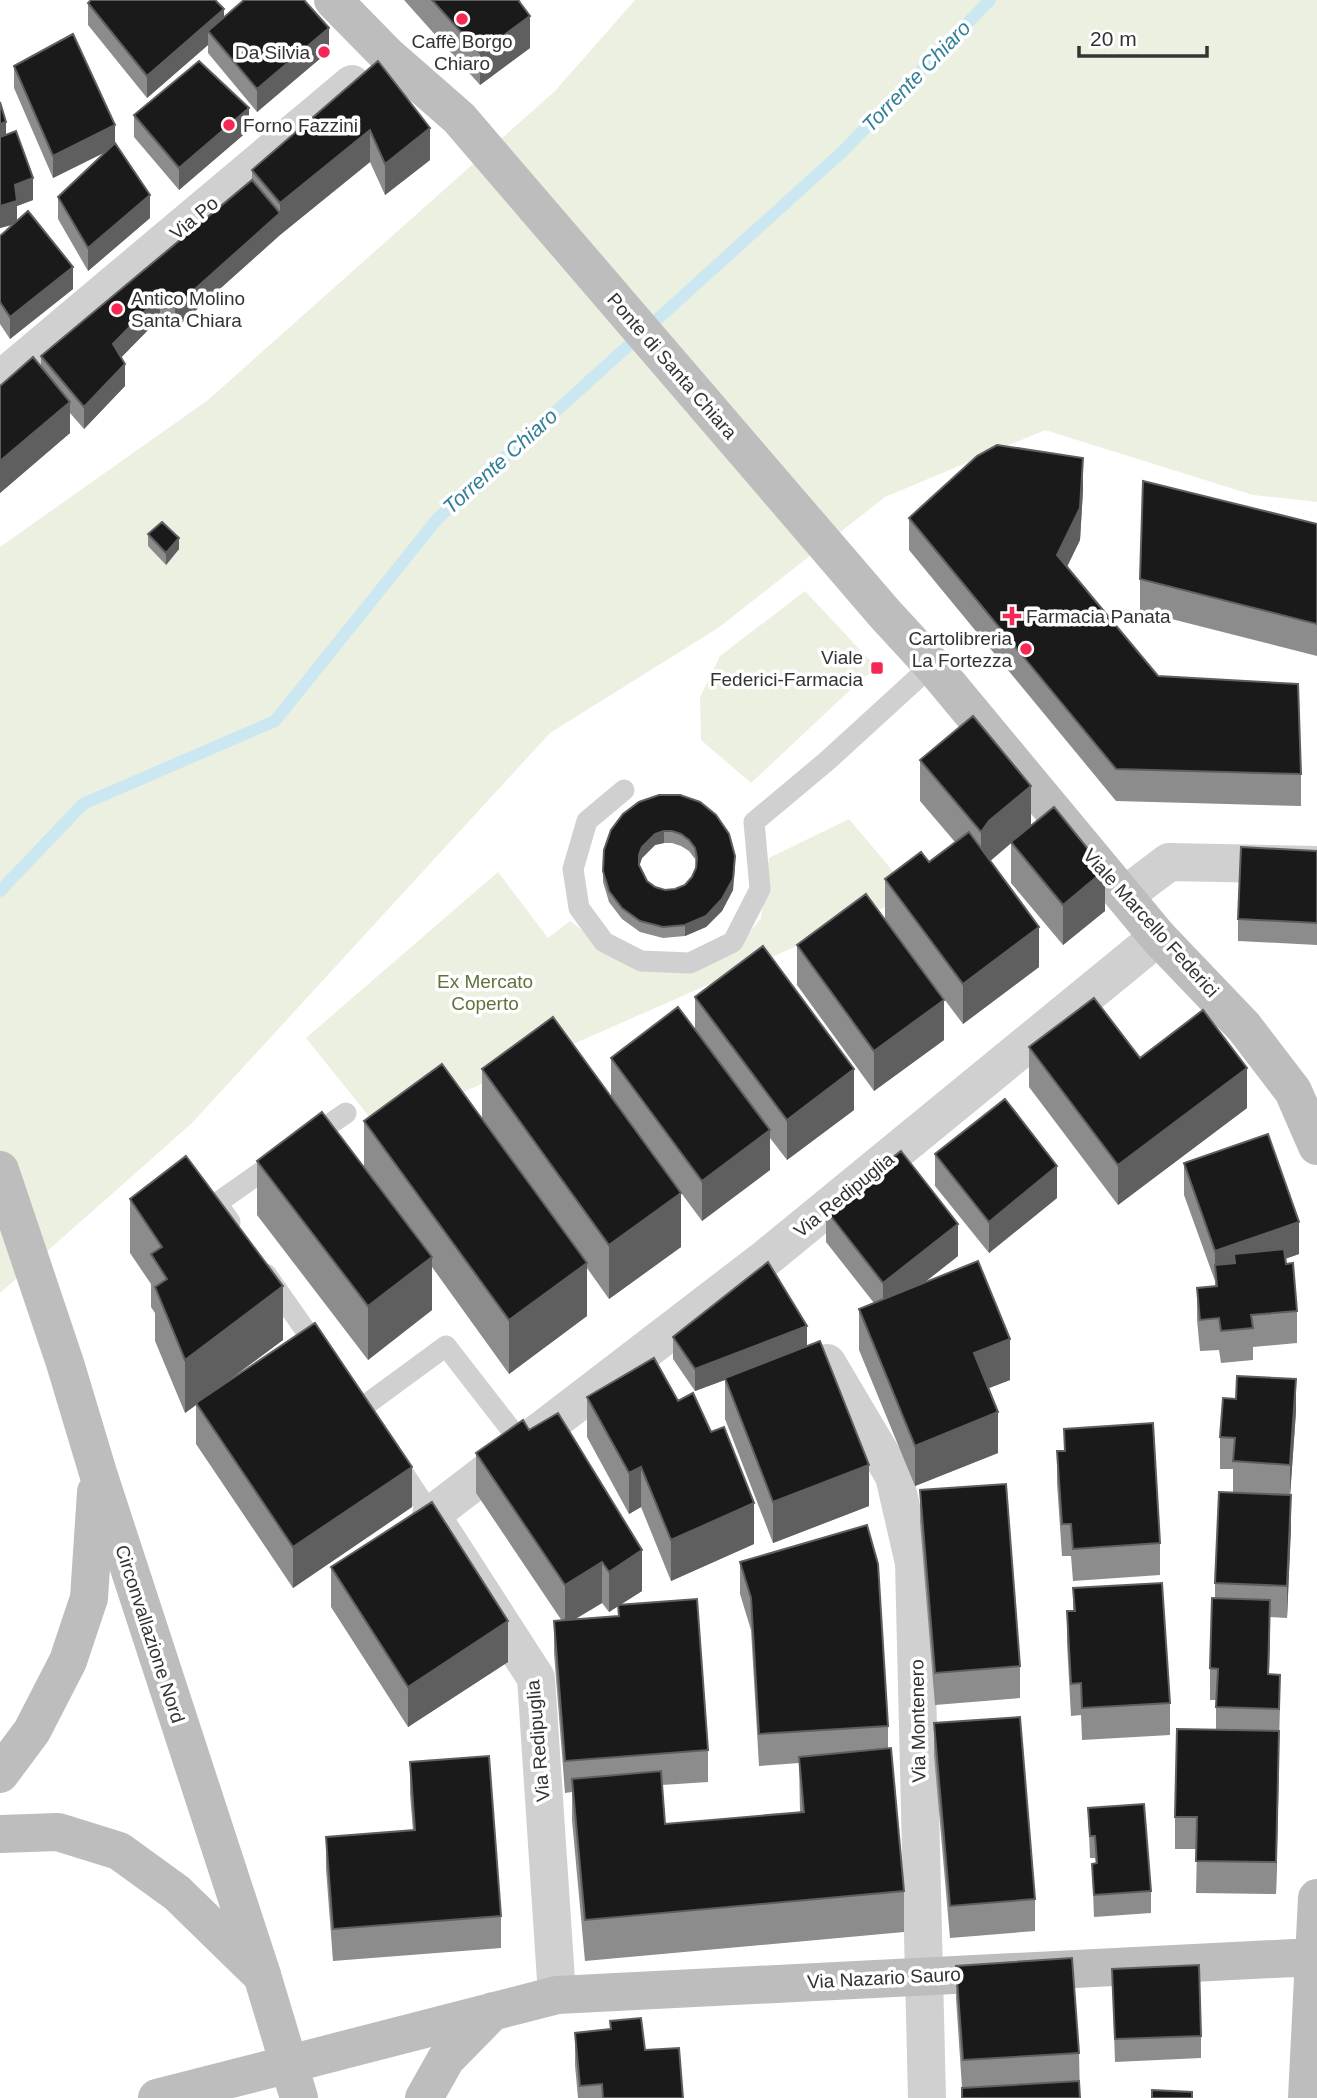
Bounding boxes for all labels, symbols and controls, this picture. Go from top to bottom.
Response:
marker: Caffè Borgo Chiaro [454,11,470,27]
scale bar [1079,14,1207,58]
water label: Torrente Chiaro [857,16,975,136]
text: 20 m [1090,27,1137,50]
place label: Caffè Borgo Chiaro [411,31,513,74]
place label: Da Silvia [235,42,310,63]
marker: Da Silvia [316,44,332,60]
place label: Forno Fazzini [243,115,358,136]
marker: Forno Fazzini [221,117,237,133]
street label: Via Po [166,192,222,244]
place label: Antico Molino Santa Chiara [131,288,245,331]
street label: Ponte di Santa Chiara [603,289,741,443]
marker: Antico Molino Santa Chiara [109,301,125,317]
water label: Torrente Chiaro [438,404,562,518]
place label: Farmacia Panata [1026,606,1171,627]
marker: Farmacia Panata [1004,608,1020,624]
place label: Cartolibreria La Fortezza [909,628,1012,671]
marker: Cartolibreria La Fortezza [1018,641,1034,657]
place label: Viale Federici-Farmacia [710,647,863,690]
marker: Viale Federici-Farmacia [869,660,885,676]
street label: Viale Marcello Federici [1079,845,1223,1001]
park label: Ex Mercato Coperto [437,971,533,1014]
street label: Via Redipuglia [790,1148,898,1242]
street label: Circonvallazione Nord [111,1542,189,1726]
street label: Via Montenero [906,1659,930,1783]
street label: Via Redipuglia [522,1679,554,1803]
street label: Via Nazario Sauro [807,1963,961,1993]

